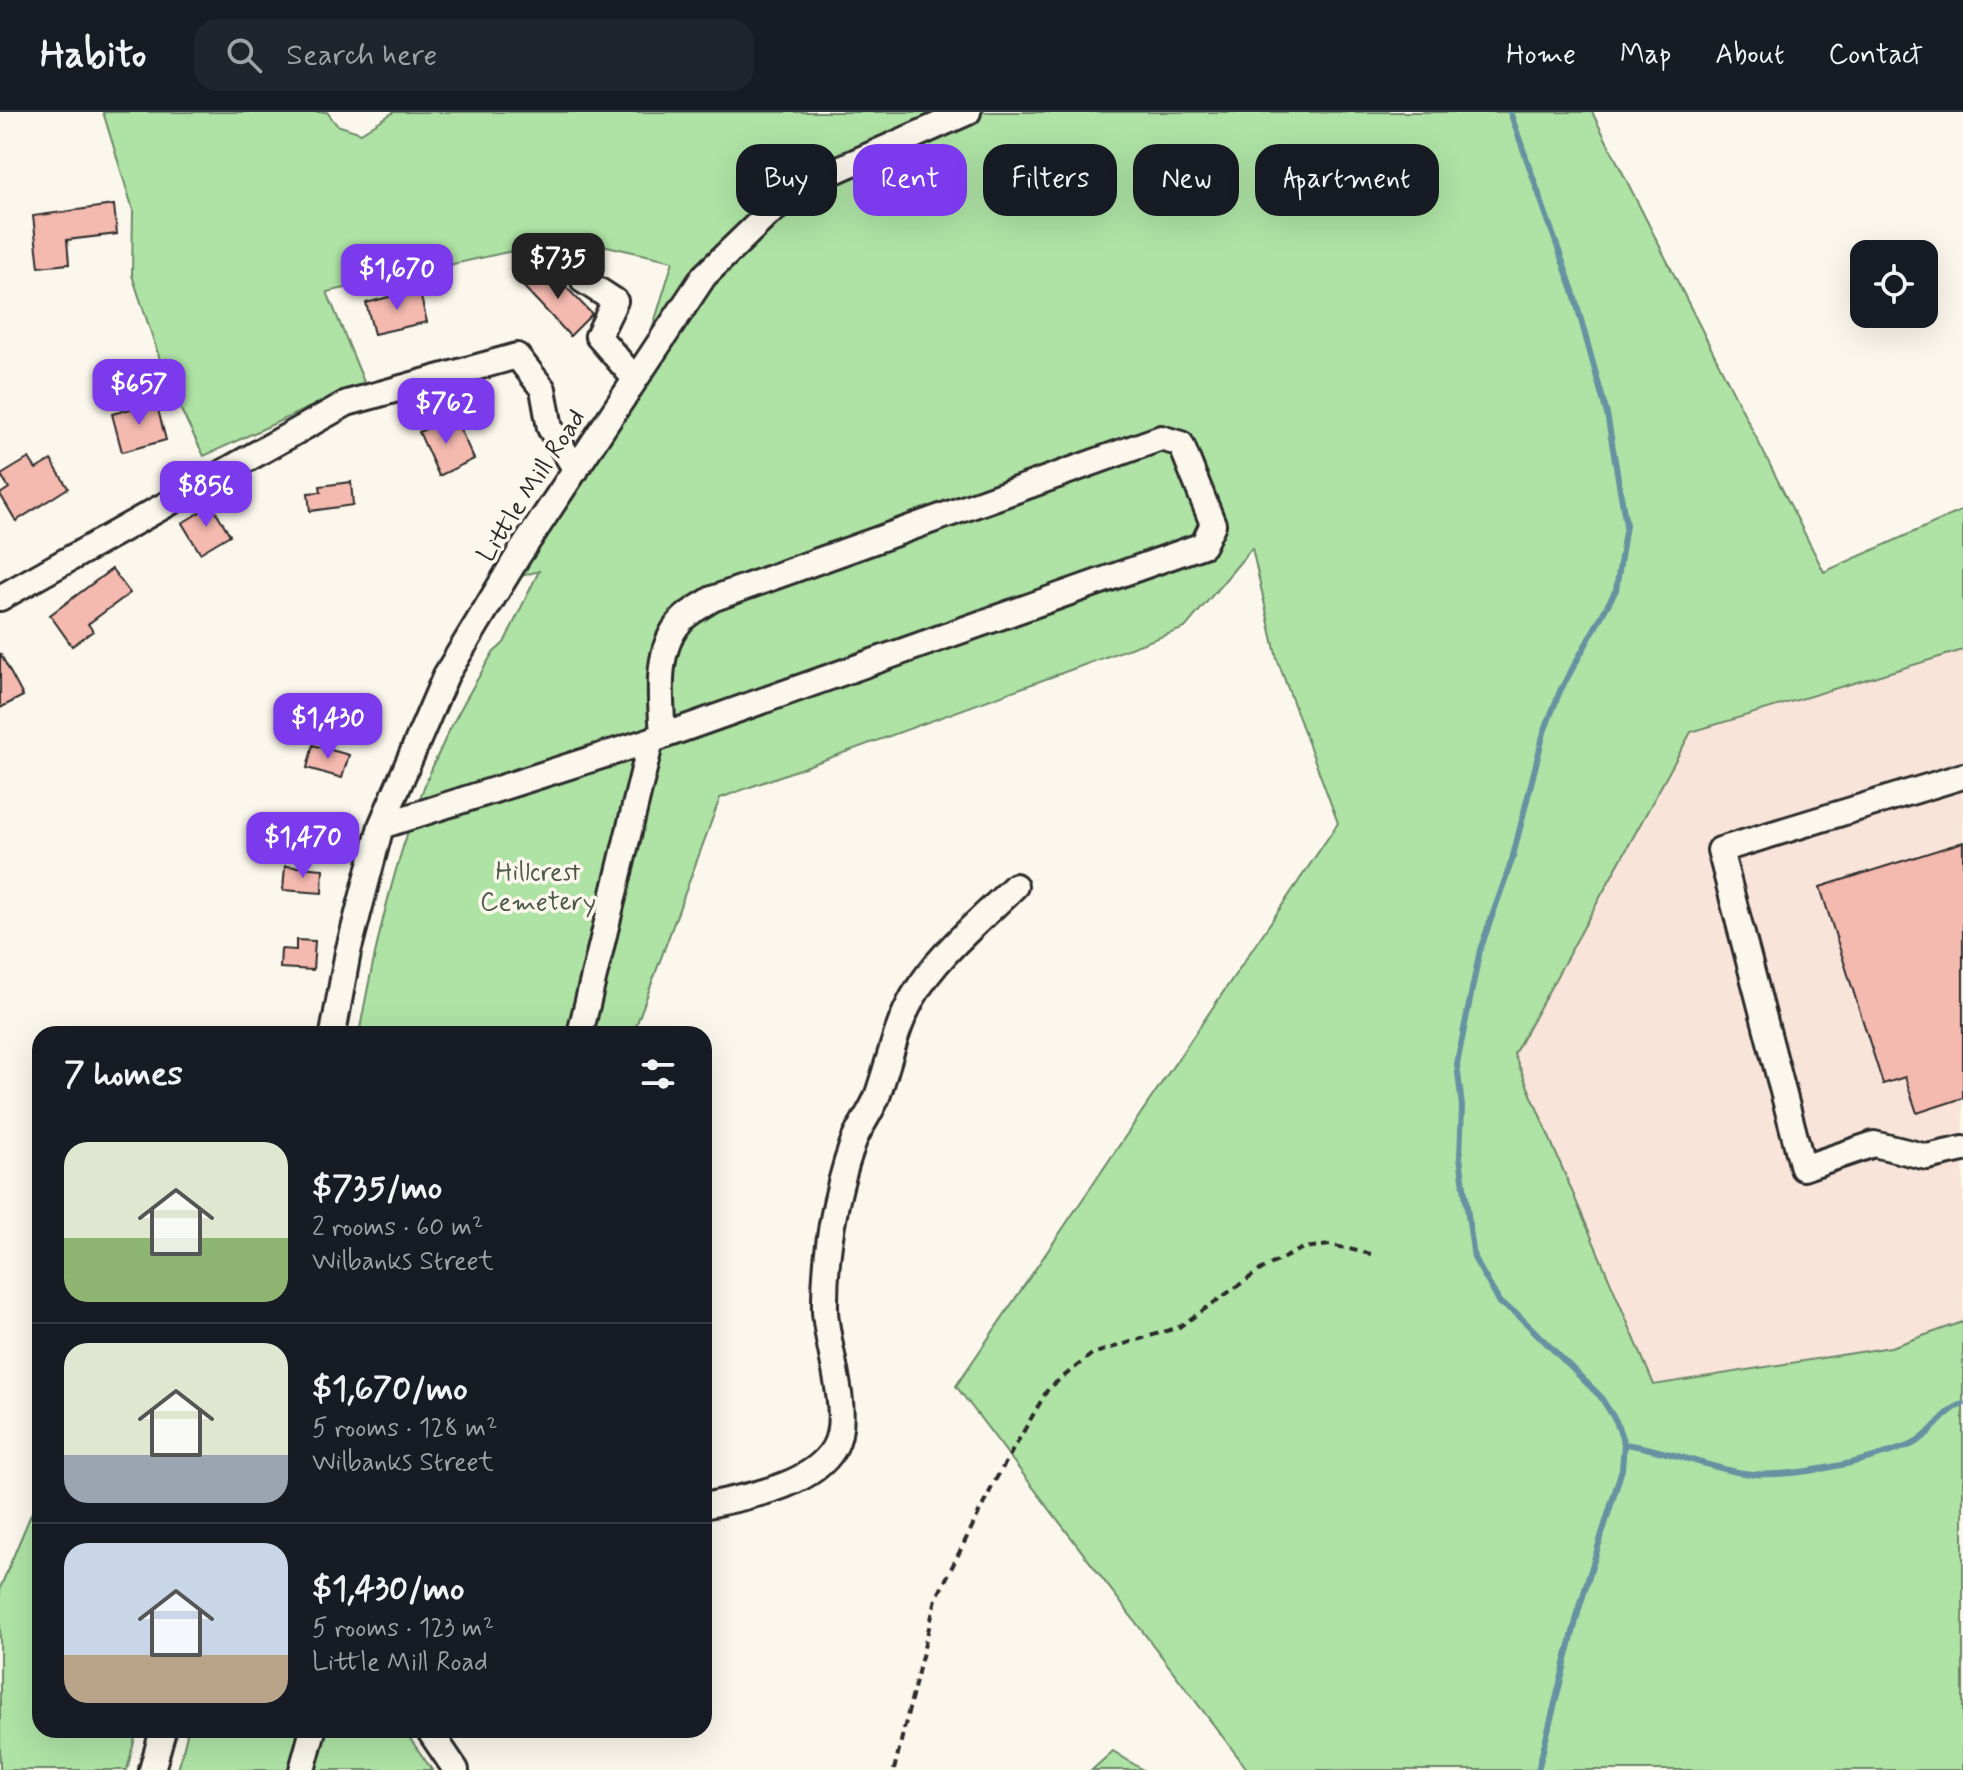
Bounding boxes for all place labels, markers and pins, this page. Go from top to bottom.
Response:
pin: $735 [511,233,605,301]
pin: $1,670 [332,244,462,312]
pin: $657 [92,359,186,427]
pin: $762 [399,378,493,446]
pin: $856 [159,461,253,529]
pin: $1,430 [263,693,393,761]
pin: $1,470 [238,812,368,880]

